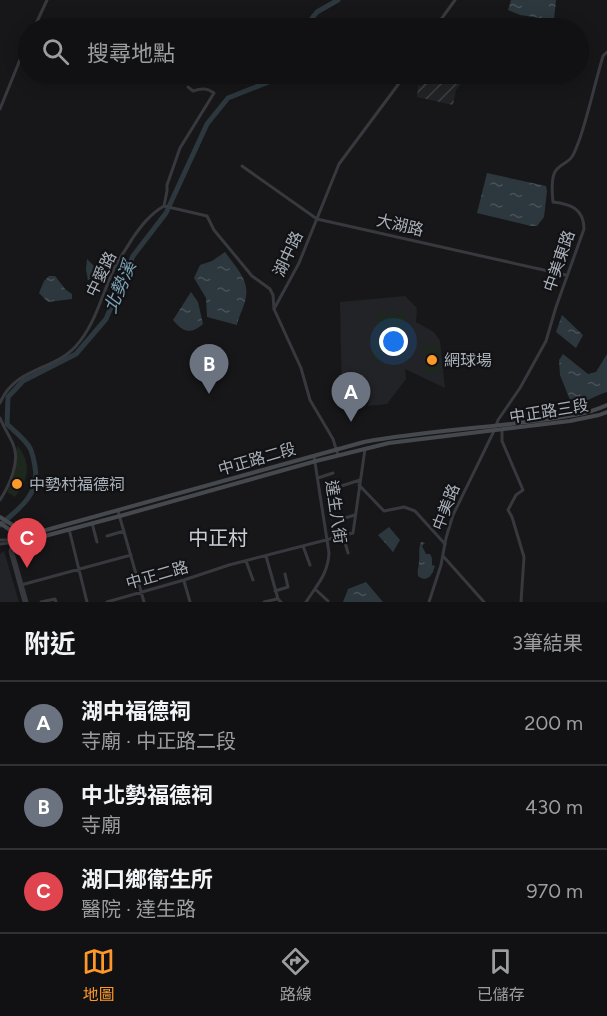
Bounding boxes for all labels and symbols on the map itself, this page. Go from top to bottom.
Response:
street label: 大湖路 [374,210,426,240]
street label: 湖中路 [269,228,307,280]
street label: 中美東路 [540,228,578,294]
street label: 中愛路 [82,248,120,300]
water label: 北勢溪 [99,255,142,316]
your location [379,327,408,356]
pin: B [190,344,228,394]
place label: 網球場 [444,351,492,370]
marker: 網球場 [425,353,439,367]
pin: A [332,372,370,422]
street label: 中正路三段 [508,395,590,427]
street label: 中正路二段 [216,439,298,479]
place label: 中勢村福德祠 [29,475,125,494]
marker: 中勢村福德祠 [10,477,24,491]
street label: 達生八街 [322,479,350,545]
street label: 中美路 [429,481,463,533]
pin: C [8,518,46,568]
district label: 中正村 [188,526,248,550]
street label: 中正二路 [124,557,190,593]

